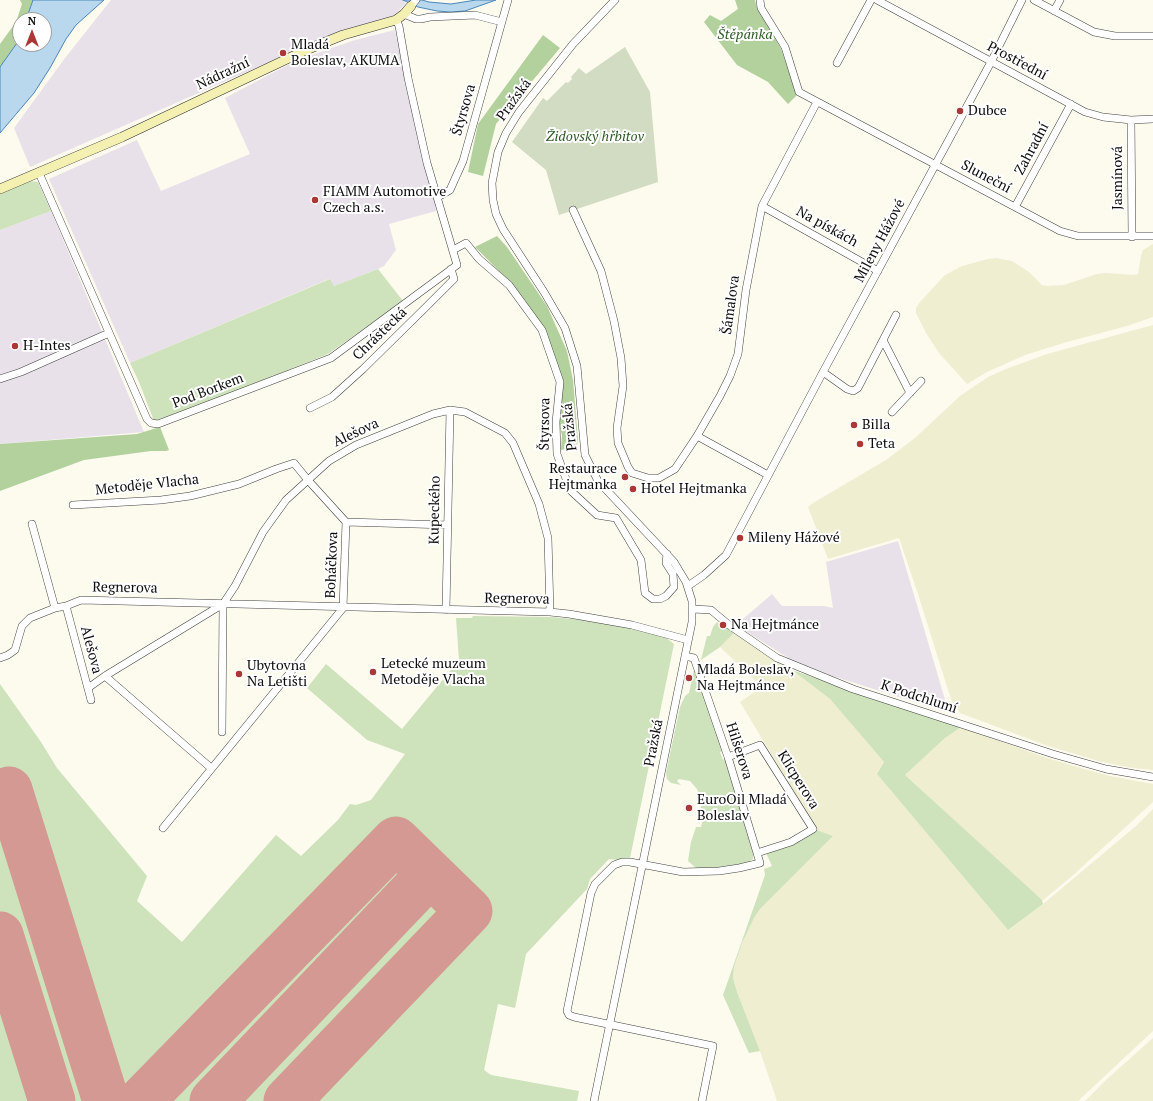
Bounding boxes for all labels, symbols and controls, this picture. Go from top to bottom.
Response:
north arrow [12,12,52,52]
text: N [28,14,36,28]
park label: Štěpánka [717,27,773,43]
place label: Mladá Boleslav, AKUMA [291,37,400,70]
street label: Prostřední [984,38,1050,84]
marker: Mladá Boleslav, AKUMA [278,48,288,58]
street label: Nádražní [194,54,252,94]
street label: Pražská [493,76,535,124]
street label: Štyrsova [449,82,479,138]
place label: Dubce [968,103,1007,119]
marker: Dubce [955,106,965,116]
street label: Zahradní [1011,120,1053,178]
park label: Židovský hřbitov [546,129,644,145]
street label: Jasmínová [1110,146,1126,210]
street label: Sluneční [958,157,1014,197]
place label: FIAMM Automotive Czech a.s. [323,184,446,216]
marker: FIAMM Automotive Czech a.s. [310,195,320,205]
street label: Mileny Hážové [851,197,909,285]
street label: Na pískách [793,203,861,251]
street label: Šámalova [719,274,743,336]
street label: Chrástecká [349,304,411,364]
place label: H-Intes [23,338,71,354]
marker: H-Intes [10,341,20,351]
street label: Pod Borkem [170,370,246,412]
street label: Štyrsova [536,397,554,451]
street label: Pražská [559,402,581,452]
street label: Alešova [330,415,382,451]
place label: Billa [862,417,890,433]
marker: Billa [849,420,859,430]
place label: Teta [868,436,895,452]
marker: Teta [855,439,865,449]
place label: Restaurace Hejtmanka [549,461,617,494]
street label: Metoděje Vlacha [94,471,200,499]
marker: Restaurace Hejtmanka [620,472,630,482]
street label: Kupeckého [426,476,444,544]
place label: Hotel Hejtmanka [641,481,747,497]
marker: Hotel Hejtmanka [628,484,638,494]
place label: Mileny Hážové [748,530,840,546]
street label: Boháčkova [322,531,342,599]
marker: Mileny Hážové [735,533,745,543]
street label: Regnerova [92,579,158,597]
street label: Regnerova [484,590,550,608]
place label: Na Hejtmánce [731,617,819,633]
marker: Na Hejtmánce [718,620,728,630]
street label: Alešova [77,624,105,676]
place label: Letecké muzeum Metoděje Vlacha [381,656,486,688]
place label: Ubytovna Na Letišti [247,658,307,690]
place label: Mladá Boleslav, Na Hejtmánce [697,662,794,694]
marker: Letecké muzeum Metoděje Vlacha [368,667,378,677]
marker: Ubytovna Na Letišti [234,669,244,679]
marker: Mladá Boleslav, Na Hejtmánce [684,673,694,683]
street label: K Podchlumí [879,677,959,717]
street label: Pražská [641,718,667,768]
street label: Hilšerova [722,720,756,782]
street label: Klicperova [773,748,823,812]
place label: EuroOil Mladá Boleslav [697,792,787,824]
marker: EuroOil Mladá Boleslav [684,803,694,813]

